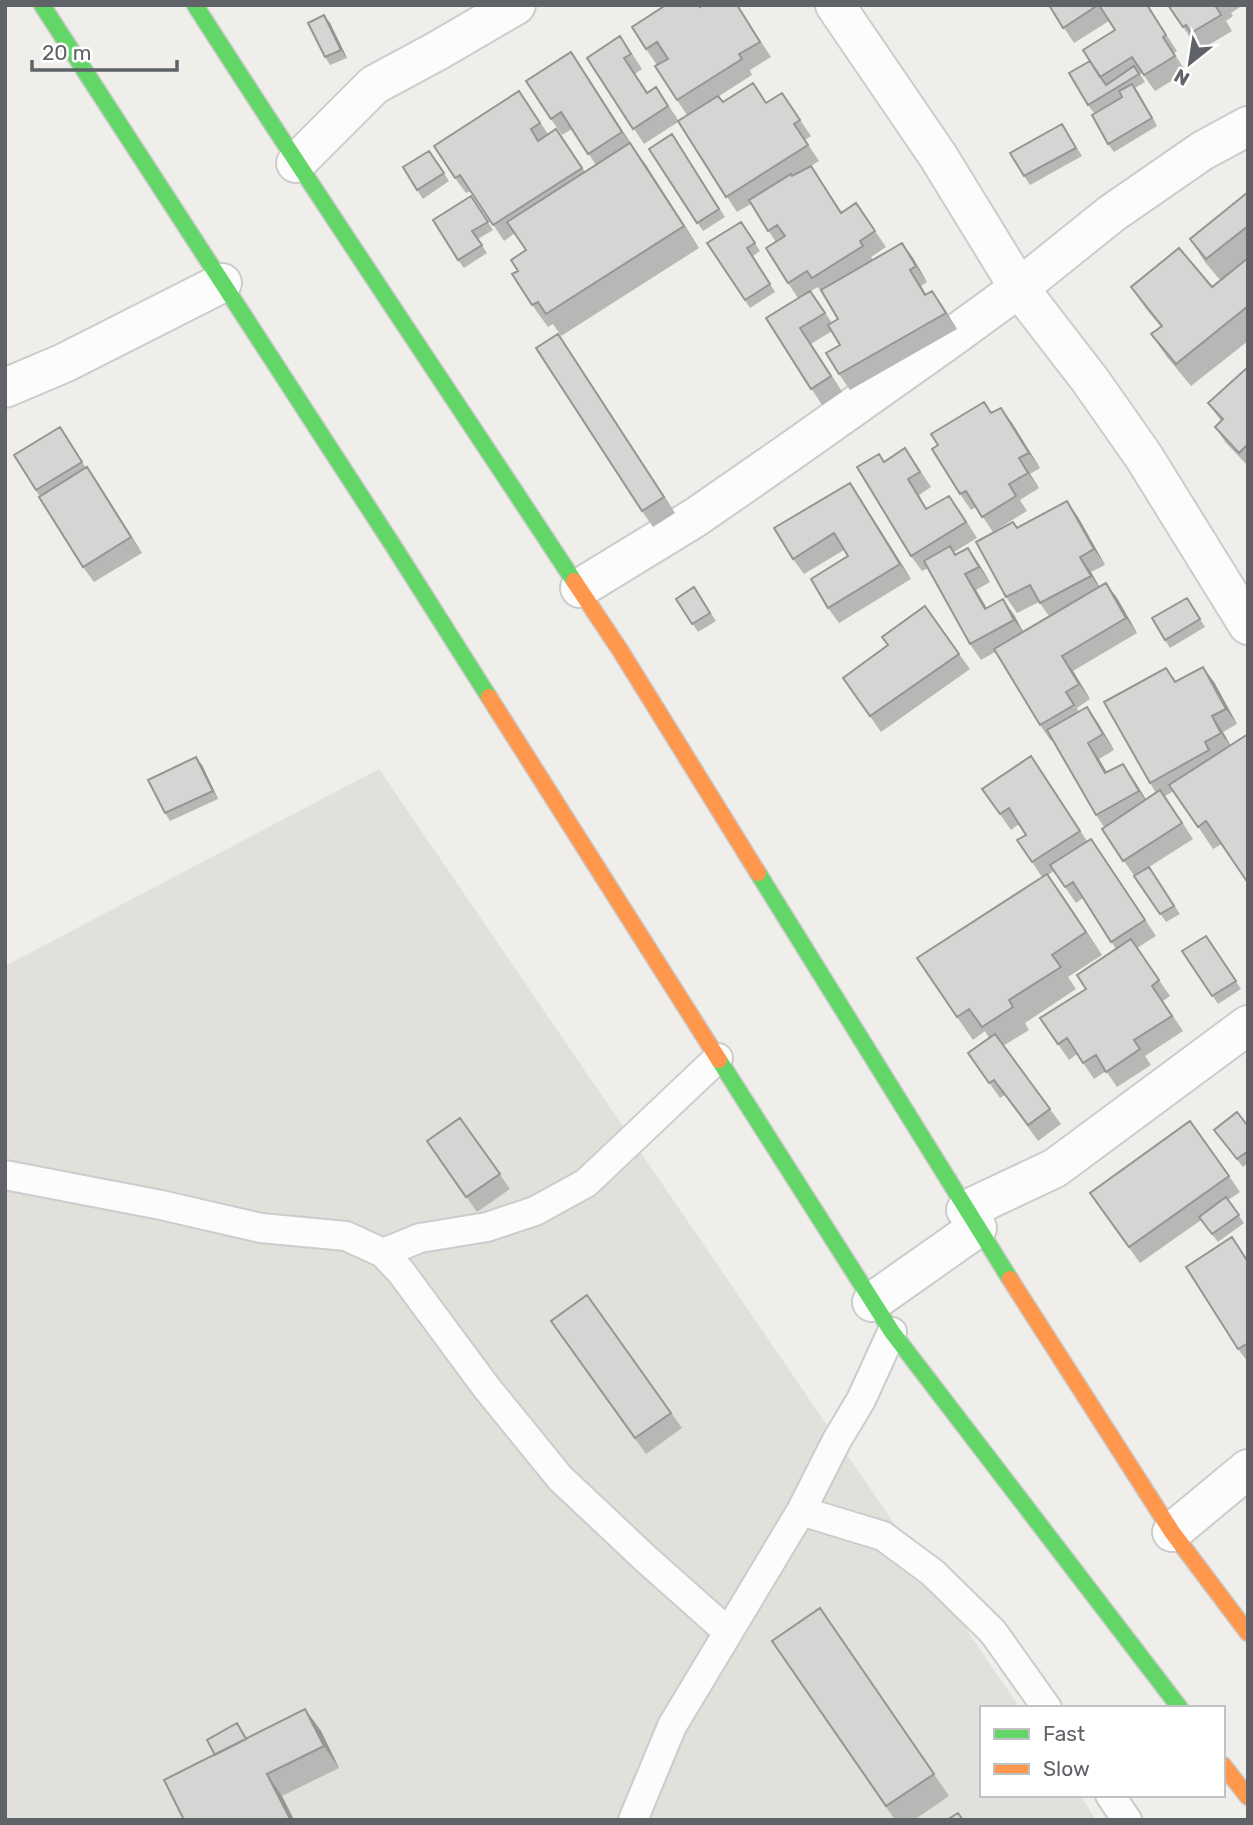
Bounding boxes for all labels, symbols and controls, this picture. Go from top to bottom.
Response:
scale bar [32,28,177,72]
north arrow [1155,28,1225,98]
text: 20 m [42,40,91,65]
text: N [1170,64,1193,91]
legend [980,1706,1225,1797]
text: Fast [1043,1721,1085,1746]
text: Slow [1043,1756,1090,1781]

